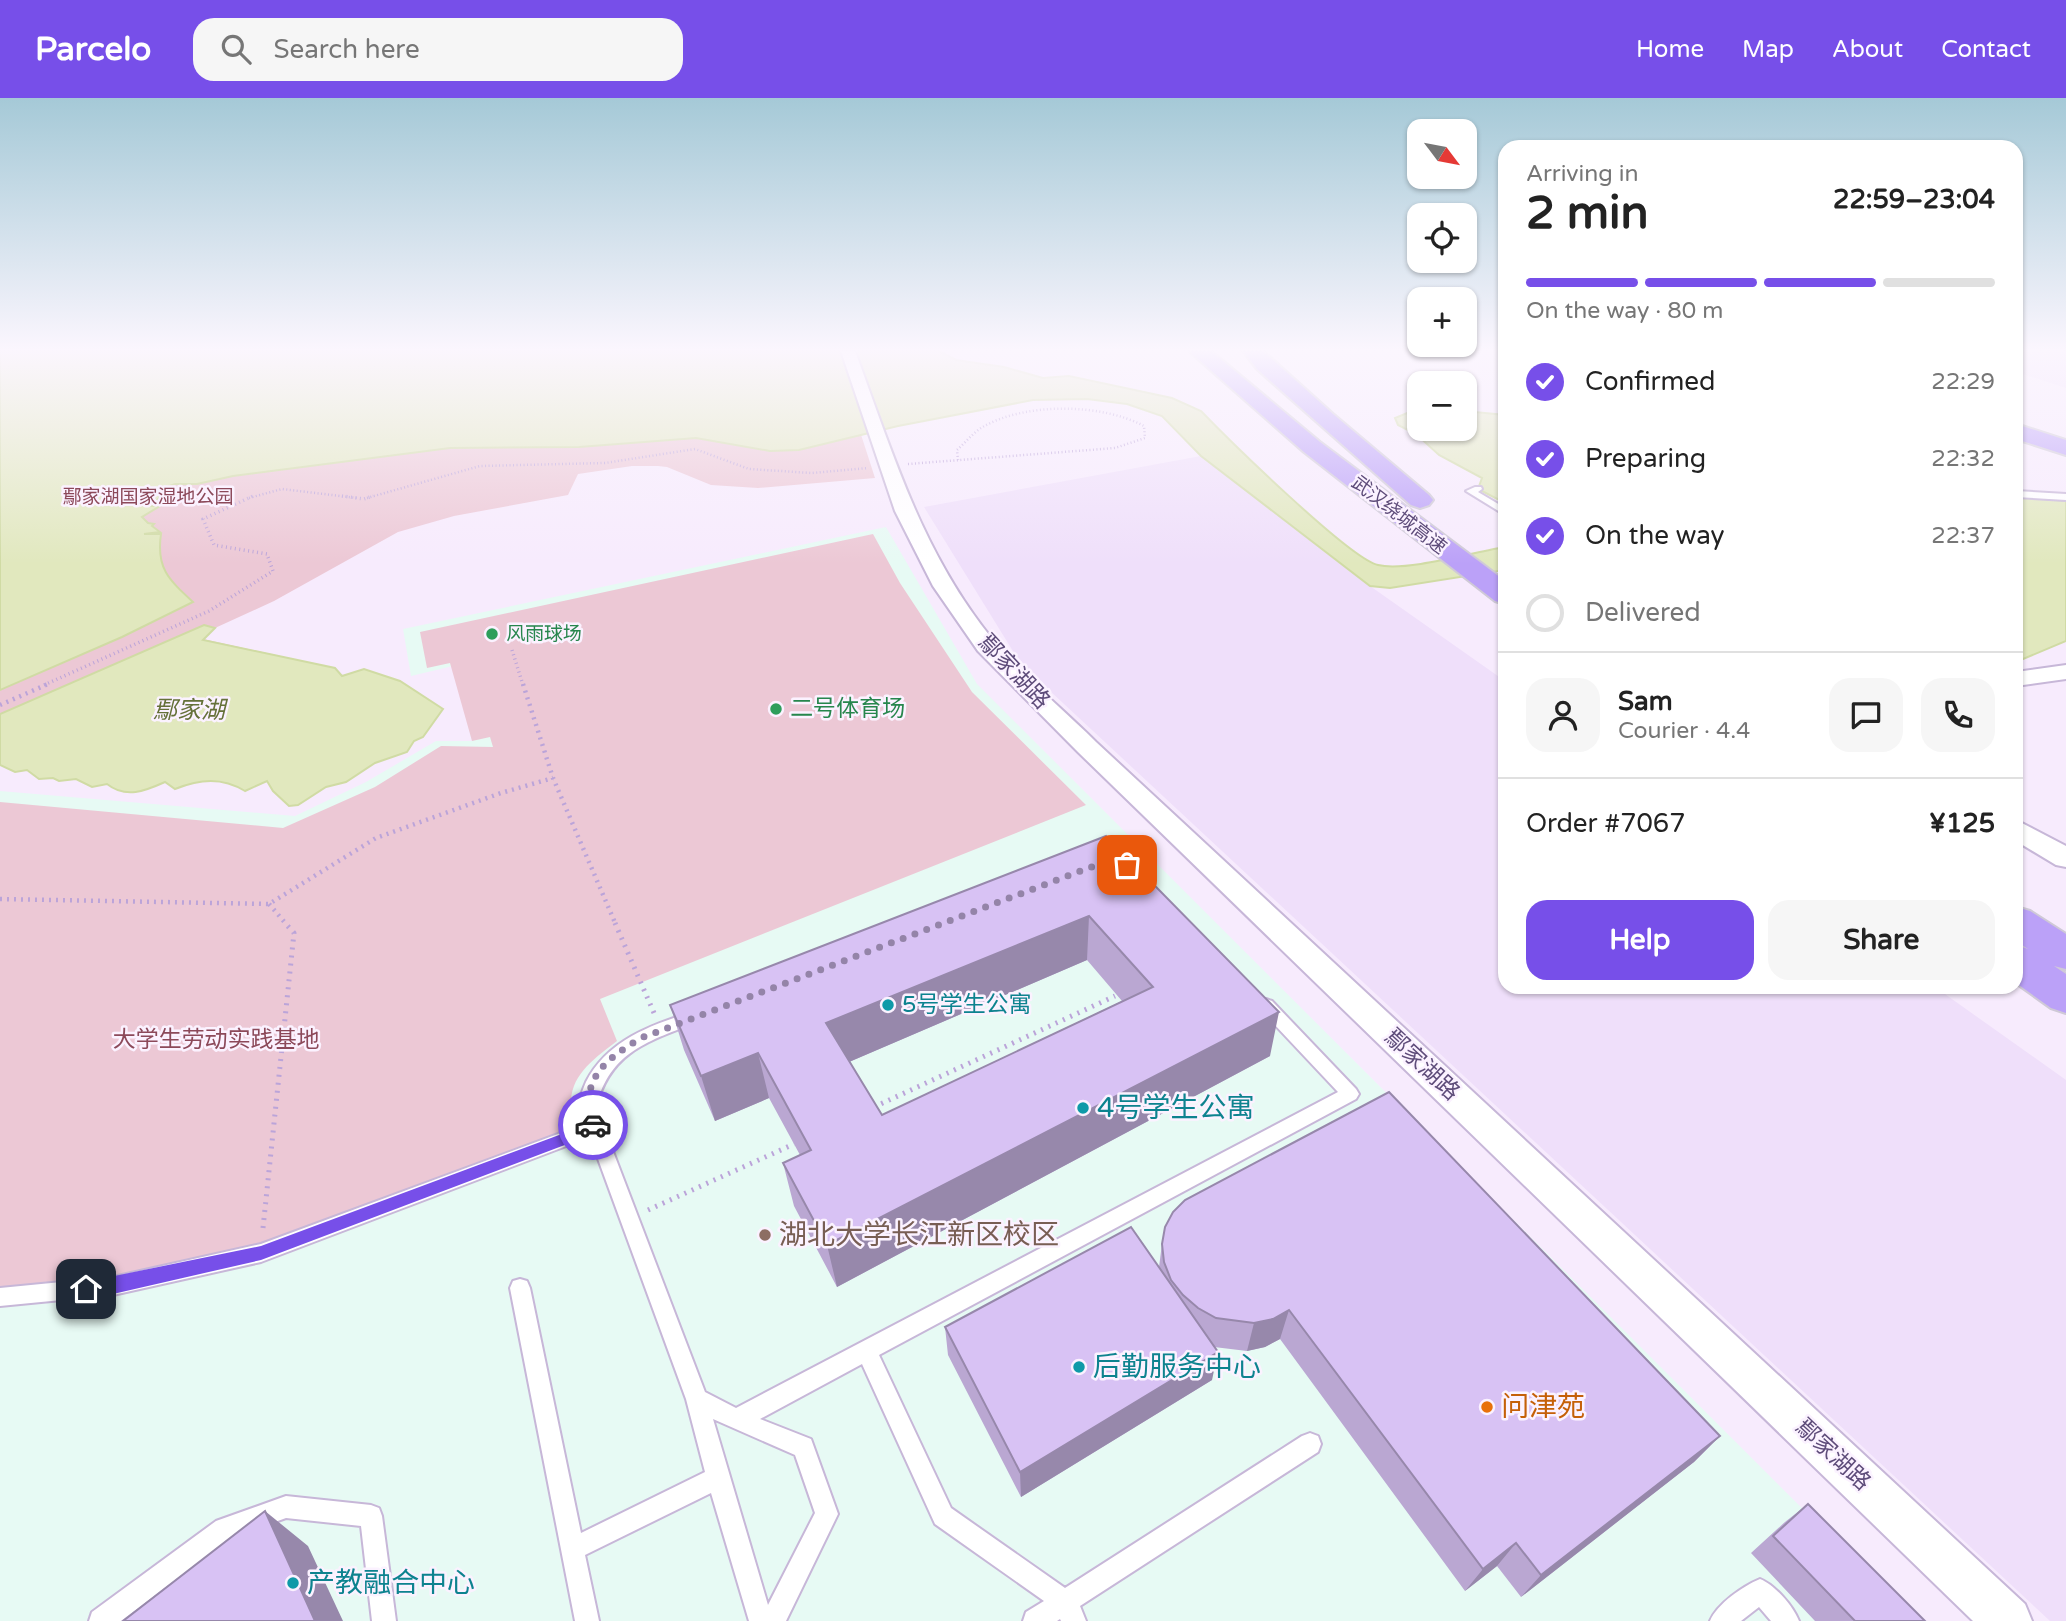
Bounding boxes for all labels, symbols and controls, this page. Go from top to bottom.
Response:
search box [193,18,683,81]
text: Parcelo [35,30,151,69]
icon: search [217,30,255,68]
text: Search here [273,34,420,65]
text: Home [1636,35,1704,64]
text: Map [1742,35,1794,64]
text: About [1832,35,1903,64]
text: Contact [1941,35,2031,64]
north arrow [1407,119,1477,189]
map controls [1407,119,1477,441]
text: Arriving in [1526,160,1639,188]
text: 22:59–23:04 [1833,184,1995,215]
text: 2 min [1526,186,1649,241]
button: locate [1407,203,1477,273]
button: + [1407,287,1477,357]
text: On the way · 80 m [1526,297,1723,325]
icon: check [1526,363,1564,401]
text: Confirmed [1585,366,1715,397]
text: 22:29 [1931,368,1995,396]
button: − [1407,371,1477,441]
icon: check [1526,440,1564,478]
text: Preparing [1585,443,1706,474]
text: 22:32 [1931,445,1995,473]
street label: 武汉绕城高速 [1347,471,1451,559]
park label: 鄢家湖国家湿地公园 [62,486,234,508]
icon: check [1526,517,1564,555]
text: On the way [1585,520,1725,551]
text: 22:37 [1931,522,1995,550]
text: Delivered [1585,597,1701,628]
place label: 风雨球场 [506,623,582,645]
marker: 风雨球场 [484,626,500,642]
street label: 鄢家湖路 [972,629,1056,715]
button: person [1526,678,1600,752]
button: chat [1829,678,1903,752]
button: phone [1921,678,1995,752]
text: Sam [1618,686,1673,717]
place label: 二号体育场 [790,695,905,723]
water label: 鄢家湖 [153,696,229,725]
marker: 二号体育场 [768,701,784,717]
text: Courier · 4.4 [1618,717,1750,745]
text: Order #7067 [1526,808,1686,839]
text: ¥125 [1929,808,1995,839]
pin [1097,835,1157,895]
icon: bag [1108,846,1146,884]
button: Help [1526,900,1754,980]
button: Share [1768,900,1995,980]
place label: 5号学生公寓 [902,991,1031,1019]
marker: 5号学生公寓 [880,997,896,1013]
street label: 鄢家湖路 [1379,1023,1465,1107]
park label: 大学生劳动实践基地 [113,1026,320,1054]
courier [558,1090,628,1160]
place label: 4号学生公寓 [1097,1091,1255,1125]
marker: 4号学生公寓 [1075,1100,1091,1116]
icon: car [574,1106,612,1144]
place label: 湖北大学长江新区校区 [779,1218,1059,1252]
marker: 湖北大学长江新区校区 [757,1227,773,1243]
pin [56,1259,116,1319]
icon: home [67,1270,105,1308]
place label: 后勤服务中心 [1093,1350,1261,1384]
marker: 后勤服务中心 [1071,1359,1087,1375]
place label: 问津苑 [1501,1390,1585,1424]
marker: 问津苑 [1479,1399,1495,1415]
street label: 鄢家湖路 [1790,1413,1876,1497]
place label: 产教融合中心 [307,1566,475,1600]
marker: 产教融合中心 [285,1575,301,1591]

